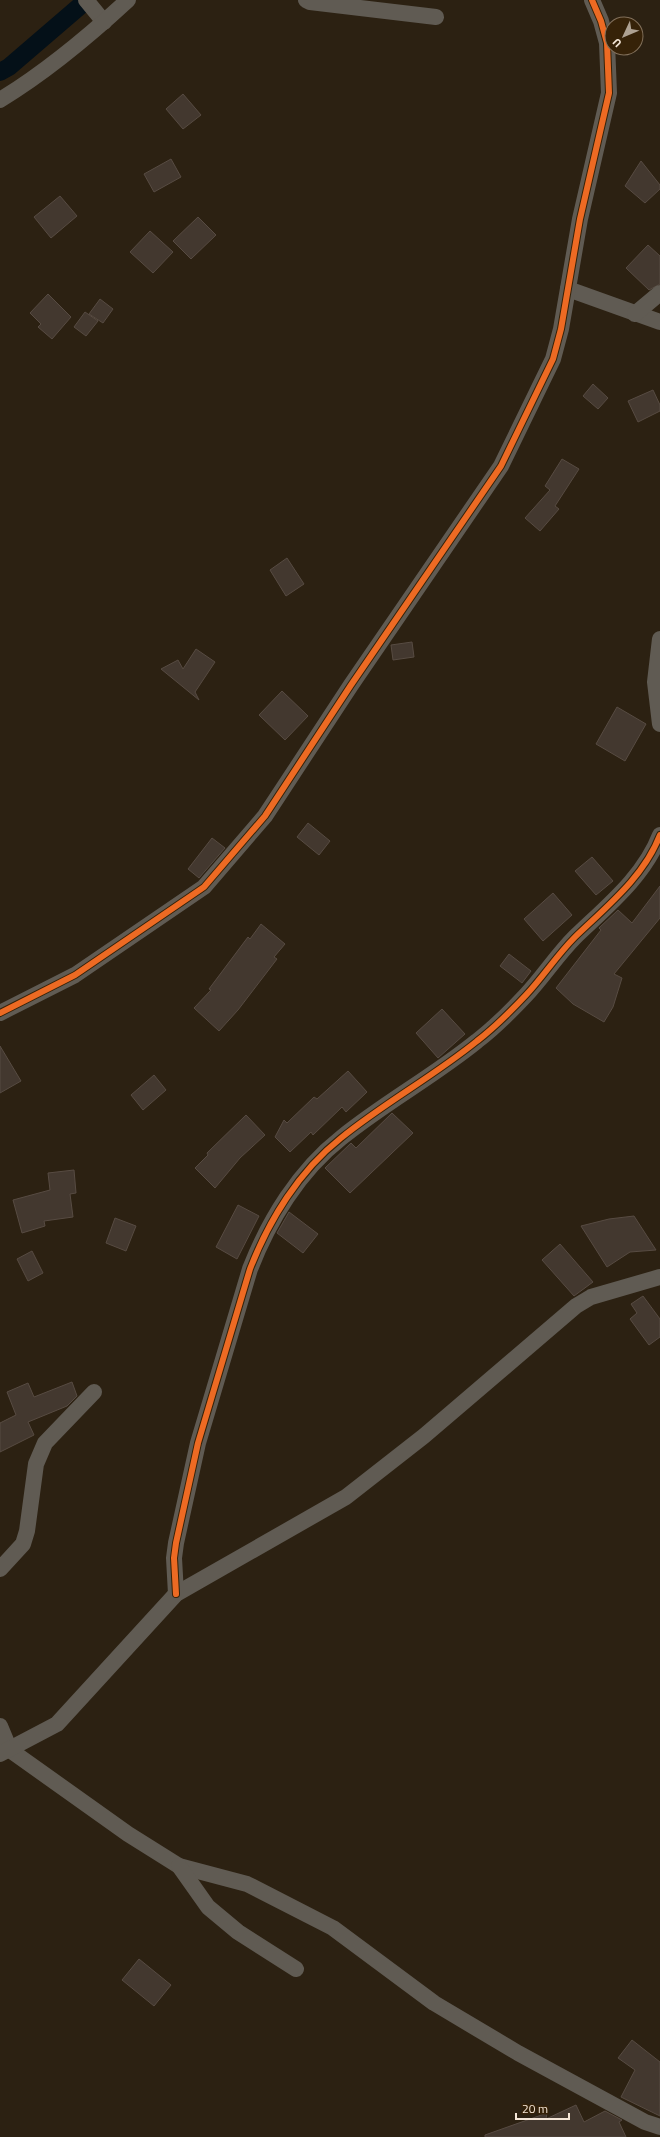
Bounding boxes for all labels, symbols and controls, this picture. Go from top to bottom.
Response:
north arrow [604,16,644,56]
text: U [609,35,625,51]
scale bar [516,2095,569,2121]
text: 20 m [522,2099,548,2118]

